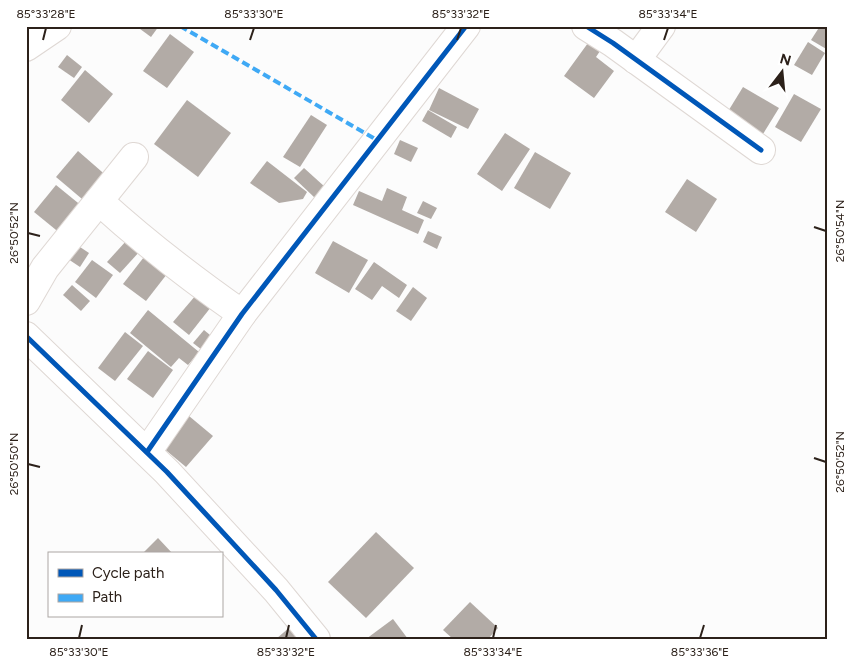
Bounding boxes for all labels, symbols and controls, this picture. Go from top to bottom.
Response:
text: 85°33'28"E [16,7,76,21]
text: 85°33'30"E [224,7,284,21]
text: 85°33'32"E [432,7,490,21]
text: 85°33'34"E [638,7,698,21]
north arrow [756,48,806,98]
text: N [778,50,793,70]
text: 26°50'54"N [833,200,847,262]
text: 26°50'52"N [7,202,21,264]
text: 26°50'52"N [833,431,847,493]
text: 26°50'50"N [7,433,21,495]
legend [48,552,222,618]
text: Cycle path [92,564,164,582]
text: Path [92,588,122,606]
text: 85°33'30"E [49,645,109,659]
text: 85°33'32"E [257,645,315,659]
text: 85°33'34"E [463,645,523,659]
text: 85°33'36"E [671,645,729,659]

